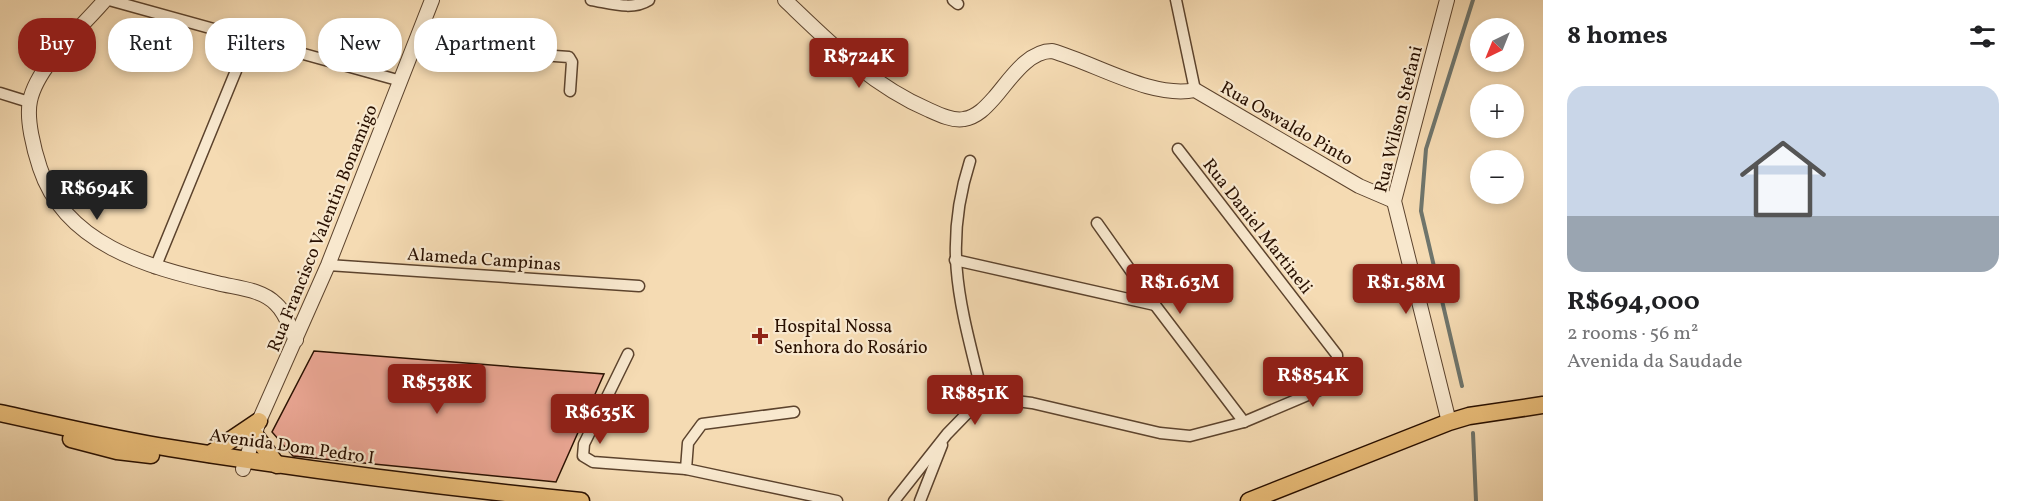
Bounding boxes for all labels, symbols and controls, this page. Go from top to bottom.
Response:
chip: Buy [18,18,96,72]
chip: Rent [108,18,193,72]
chip: Filters [205,18,306,72]
chip: New [318,18,402,72]
chip: Apartment [414,18,557,72]
north arrow [1470,18,1524,72]
map controls [1470,18,1524,204]
text: 8 homes [1567,18,1668,54]
icon: filters [1966,20,1999,53]
pin: R$724K [810,38,908,89]
text: R$724K [823,43,895,71]
street label: Rua Wilson Stefani [1369,43,1430,195]
street label: Rua Oswaldo Pinto [1215,76,1357,172]
button: + [1470,84,1524,138]
street label: Rua Francisco Valentin Bonamigo [262,101,385,356]
icon: home [1729,125,1837,233]
button: − [1470,150,1524,204]
street label: Rua Daniel Martineli [1196,154,1318,300]
pin: R$694K [48,170,146,221]
text: R$694K [60,175,134,203]
street label: Alameda Campinas [406,243,562,278]
pin: R$1.63M [1125,264,1235,315]
pin: R$1.58M [1351,264,1461,315]
text: R$1.63M [1140,269,1220,297]
text: R$1.58M [1367,269,1445,297]
text: R$694,000 [1567,284,1700,320]
place label: Hospital Nossa Senhora do Rosário [774,315,928,361]
text: 2 rooms · 56 m² [1567,320,1698,348]
marker: Hospital Nossa Senhora do Rosário [751,327,769,345]
text: Avenida da Saudade [1567,348,1742,376]
pin: R$854K [1264,357,1362,408]
text: R$854K [1277,362,1349,390]
pin: R$538K [388,364,486,415]
text: R$538K [402,369,472,397]
pin: R$851K [926,375,1024,426]
text: R$851K [941,380,1009,408]
pin: R$635K [551,394,649,445]
text: R$635K [565,399,635,427]
street label: Avenida Dom Pedro I [208,424,376,471]

